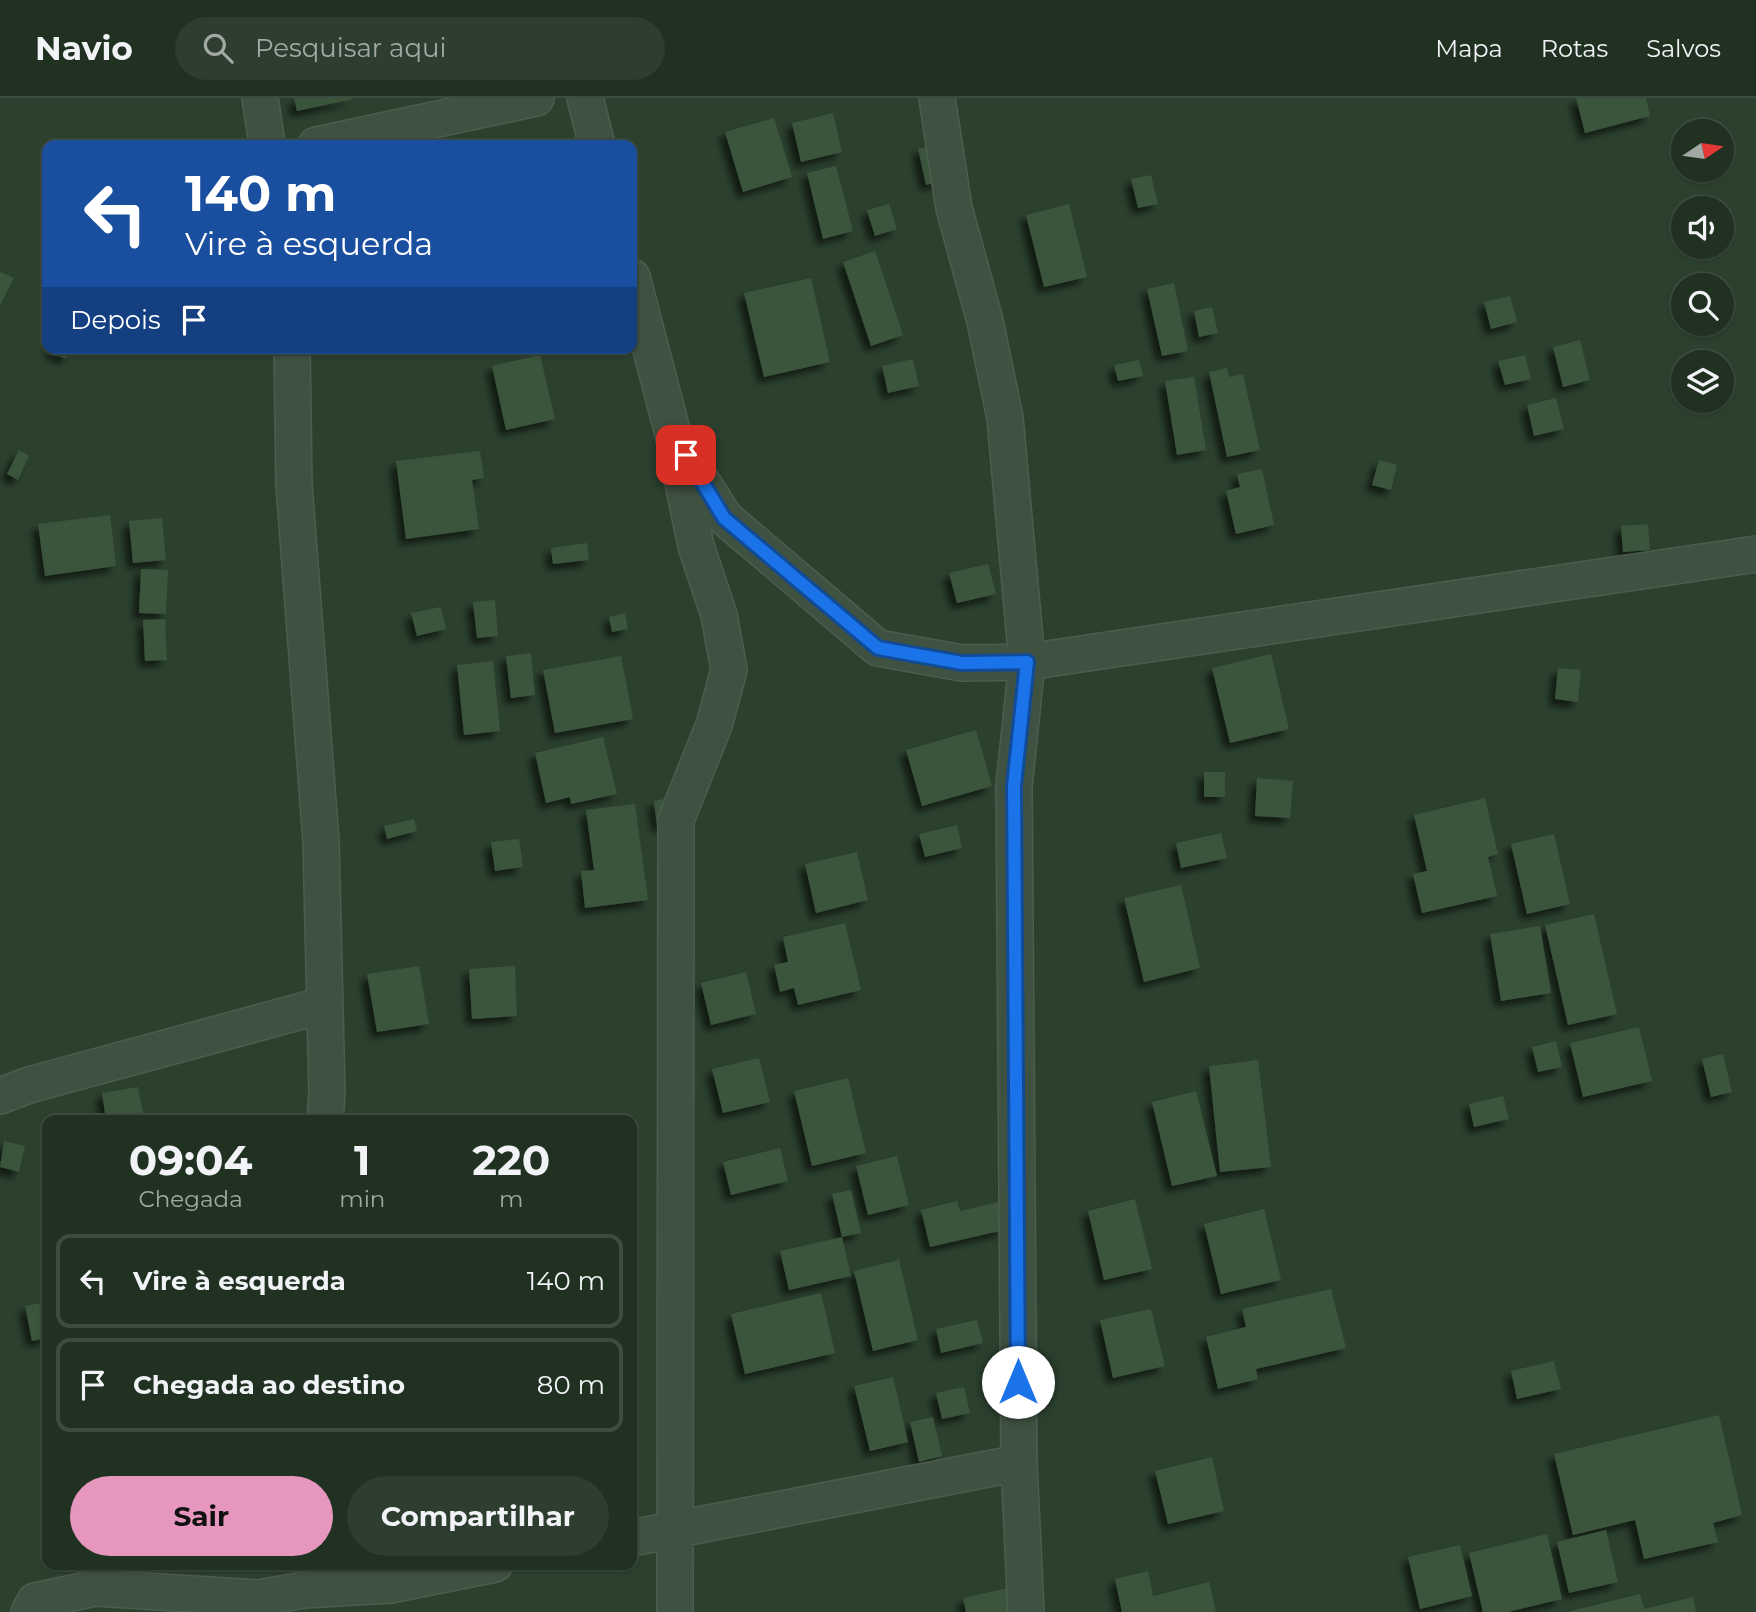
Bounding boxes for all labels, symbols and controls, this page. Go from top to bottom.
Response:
search box [175,17,665,80]
text: Navio [35,28,133,68]
icon: search [199,29,237,67]
text: Pesquisar aqui [255,32,447,64]
text: Mapa [1435,34,1503,63]
text: Rotas [1541,34,1608,63]
text: Salvos [1646,34,1721,63]
north arrow [1671,119,1734,182]
map controls [1671,119,1734,413]
text: 140 m [185,164,337,223]
icon: left [70,168,161,259]
button: sound [1671,196,1734,259]
text: Vire à esquerda [185,224,433,263]
button: search [1671,273,1734,336]
icon: arrive [175,301,213,339]
text: Depois [70,304,161,336]
button: layers [1671,350,1734,413]
pin [656,425,716,485]
icon: arrive [667,436,705,474]
text: 09:04 [129,1134,252,1186]
text: 1 [354,1134,371,1186]
text: 220 [472,1134,550,1186]
text: Chegada [138,1185,243,1213]
text: min [339,1185,385,1213]
text: m [499,1185,523,1213]
icon: left [74,1262,112,1300]
text: Vire à esquerda [133,1265,346,1297]
text: 140 m [527,1265,605,1297]
position arrow [981,1345,1055,1419]
icon: arrive [74,1366,112,1404]
text: Chegada ao destino [133,1369,405,1401]
text: 80 m [537,1369,605,1401]
button: Sair [70,1476,333,1556]
button: Compartilhar [347,1476,609,1556]

